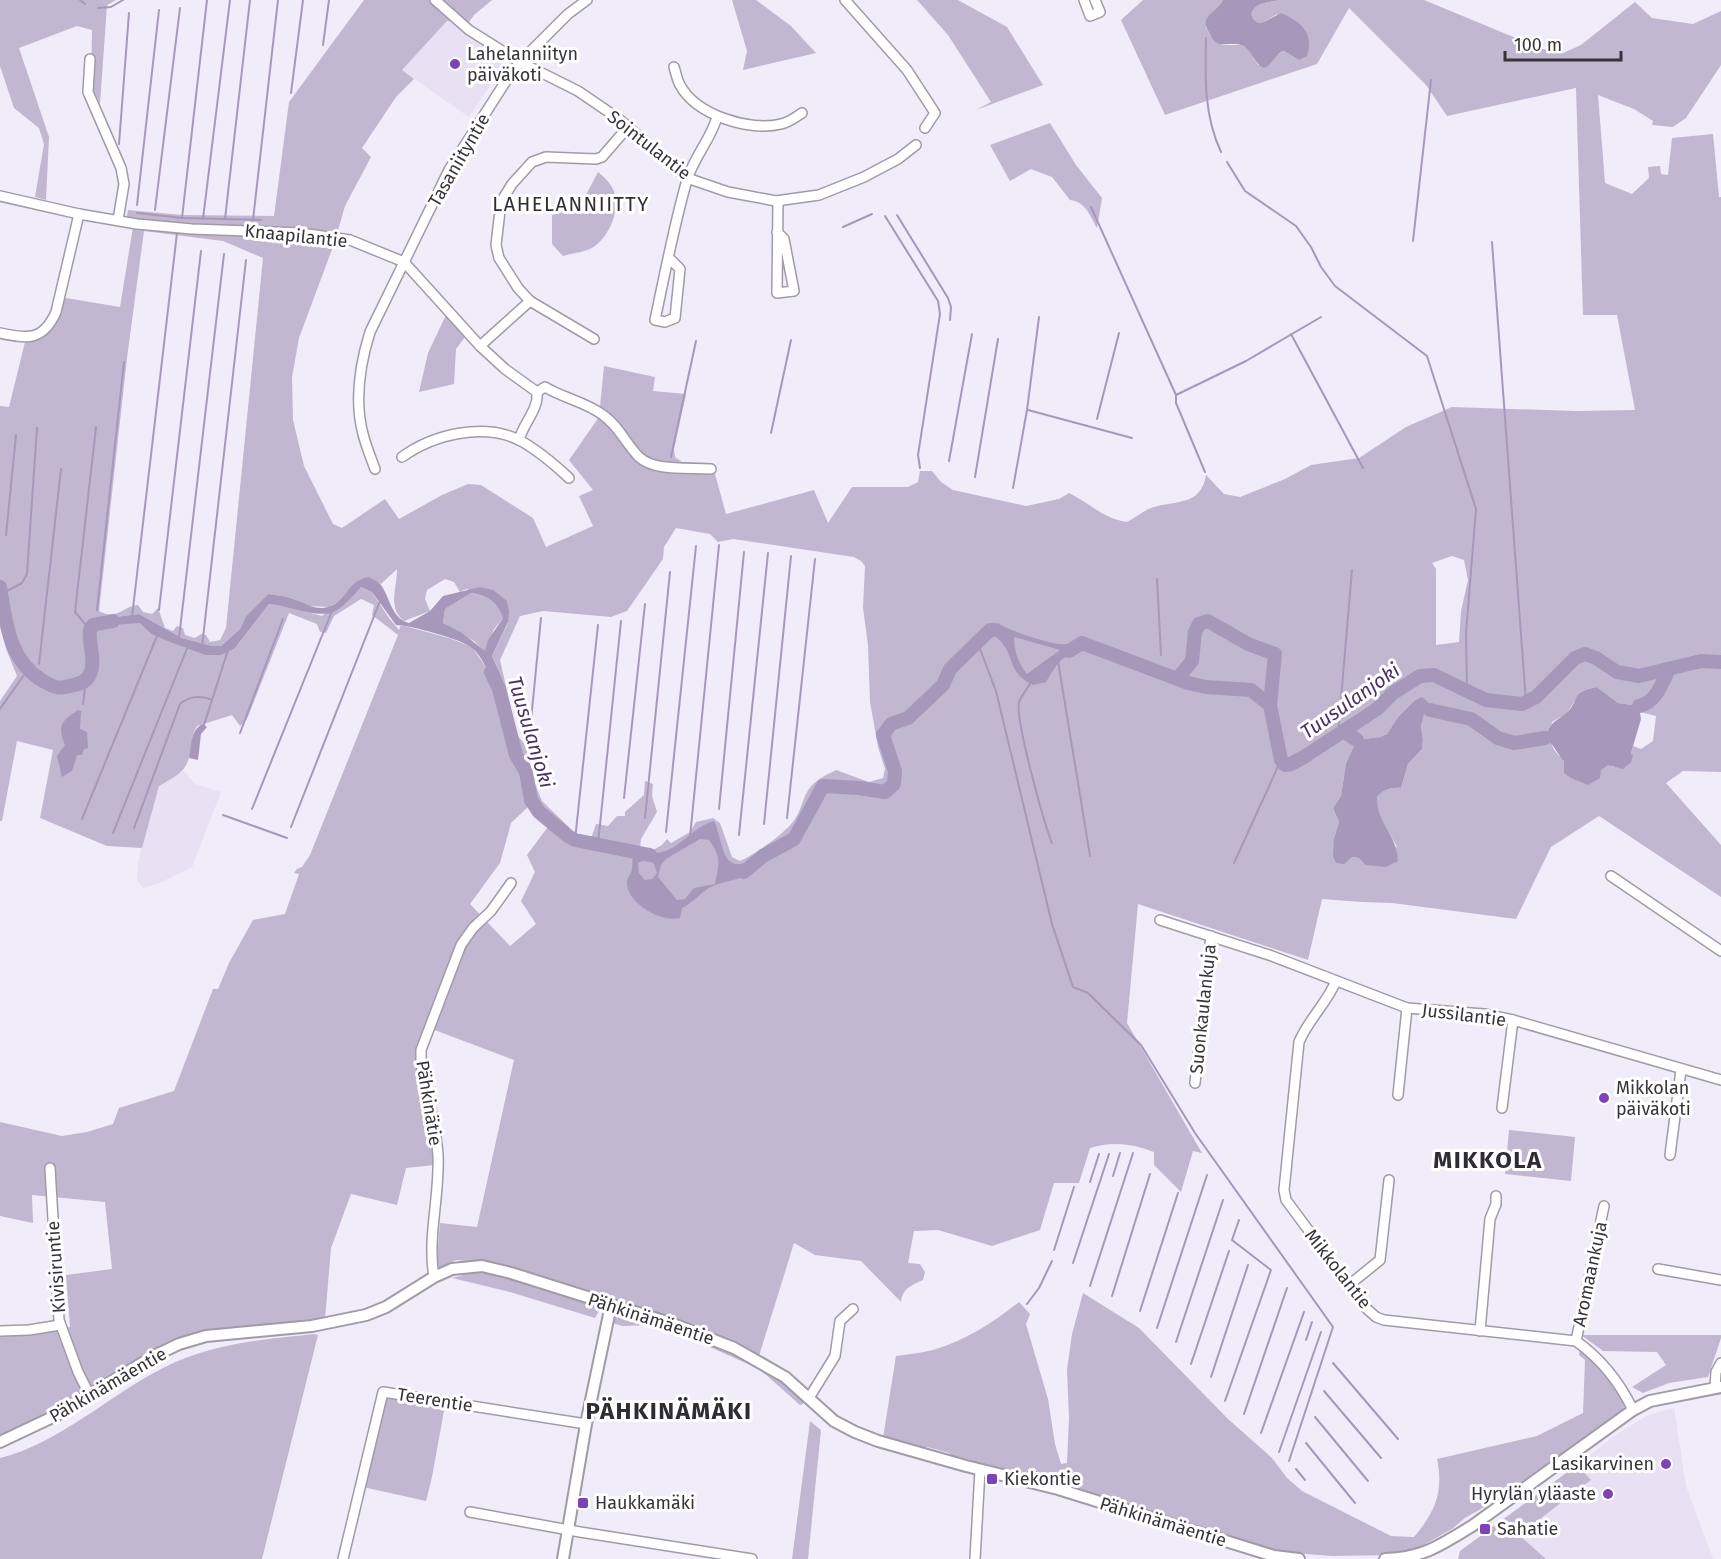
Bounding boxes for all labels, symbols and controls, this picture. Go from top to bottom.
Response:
scale bar [1505,24,1620,62]
text: 100 m [1514,34,1562,56]
place label: Lahelanniityn päiväkoti [467,43,578,86]
marker: Lahelanniityn päiväkoti [448,57,462,71]
street label: Sointulantie [603,106,695,184]
street label: Tasaniityntie [423,109,495,211]
district label: LAHELANNIITTY [492,192,650,216]
street label: Knaapilantie [243,220,349,252]
water label: Tuusulanjoki [1296,658,1405,744]
water label: Tuusulanjoki [503,673,559,791]
street label: Suonkaulankuja [1185,943,1221,1075]
street label: Jussilantie [1421,999,1507,1031]
street label: Pähkinätie [411,1059,447,1147]
place label: Mikkolan päiväkoti [1616,1077,1691,1120]
marker: Mikkolan päiväkoti [1597,1091,1611,1105]
district label: MIKKOLA [1433,1146,1543,1174]
street label: Aromaankuja [1568,1219,1612,1329]
street label: Kivisiruntie [42,1220,70,1314]
street label: Mikkolantie [1300,1225,1376,1313]
street label: Pähkinämäentie [585,1288,717,1350]
street label: Pähkinämäentie [46,1343,170,1427]
street label: Teerentie [396,1383,474,1417]
district label: PÄHKINÄMÄKI [585,1397,753,1425]
place label: Lasikarvinen [1552,1453,1654,1475]
marker: Lasikarvinen [1659,1457,1673,1471]
place label: Kiekontie [1004,1468,1081,1490]
marker: Kiekontie [985,1472,999,1486]
place label: Hyrylän yläaste [1471,1483,1596,1505]
marker: Hyrylän yläaste [1601,1487,1615,1501]
place label: Haukkamäki [595,1492,695,1514]
street label: Pähkinämäentie [1097,1492,1229,1552]
marker: Haukkamäki [576,1496,590,1510]
place label: Sahatie [1497,1518,1558,1540]
marker: Sahatie [1478,1522,1492,1536]

